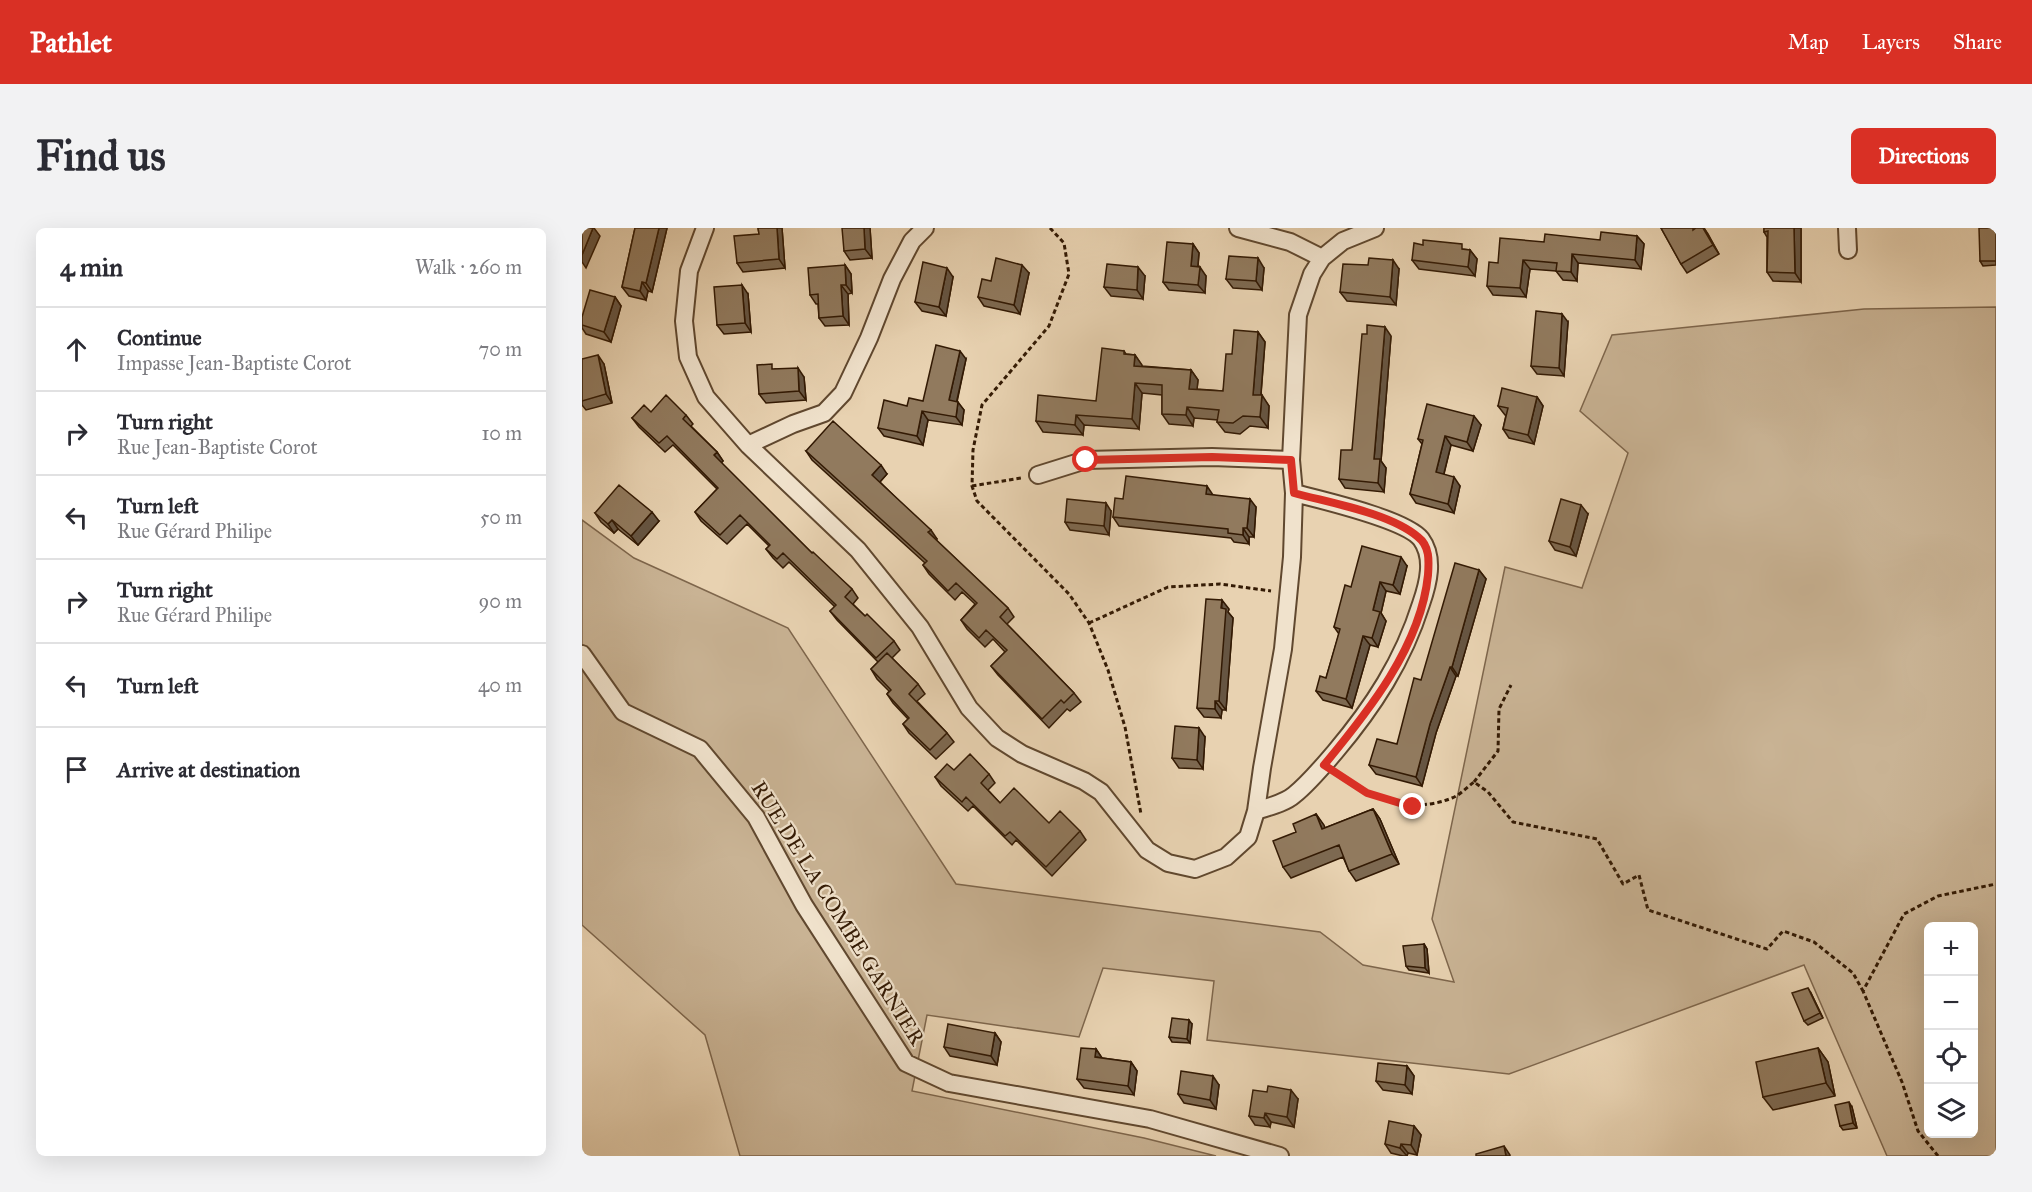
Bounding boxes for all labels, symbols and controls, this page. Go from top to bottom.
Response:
text: Pathlet [30,25,112,60]
text: Map [1788,29,1829,55]
text: Layers [1862,29,1920,55]
text: Share [1953,29,2002,55]
button: Directions [1851,128,1996,184]
text: Find us [36,130,166,182]
text: 4 min [60,251,123,283]
text: Walk · 260 m [415,255,522,279]
text: Continue [117,324,202,351]
icon: ahead [60,333,93,366]
text: 70 m [479,337,522,361]
text: Impasse Jean-Baptiste Corot [117,351,351,375]
text: Turn right [117,408,213,435]
icon: right [60,417,93,450]
text: 10 m [481,421,522,445]
text: Rue Jean-Baptiste Corot [117,435,317,459]
route start [1072,446,1098,472]
text: Turn left [117,492,199,519]
icon: left [60,501,93,534]
text: 50 m [480,505,522,529]
text: Rue Gérard Philipe [117,519,272,543]
text: Turn right [117,576,213,603]
icon: right [60,585,93,618]
text: 90 m [479,589,522,613]
text: Rue Gérard Philipe [117,603,272,627]
icon: left [60,669,93,702]
text: Turn left [117,672,199,699]
text: 40 m [478,673,522,697]
icon: arrive [60,753,93,786]
text: Arrive at destination [117,756,300,783]
street label: RUE DE LA COMBE GARNIER [746,776,931,1051]
route end [1399,793,1425,819]
map controls [1924,922,1978,1138]
button: + [1924,922,1978,976]
button: − [1924,976,1978,1030]
button: locate [1924,1030,1978,1084]
button: layers [1924,1084,1978,1138]

